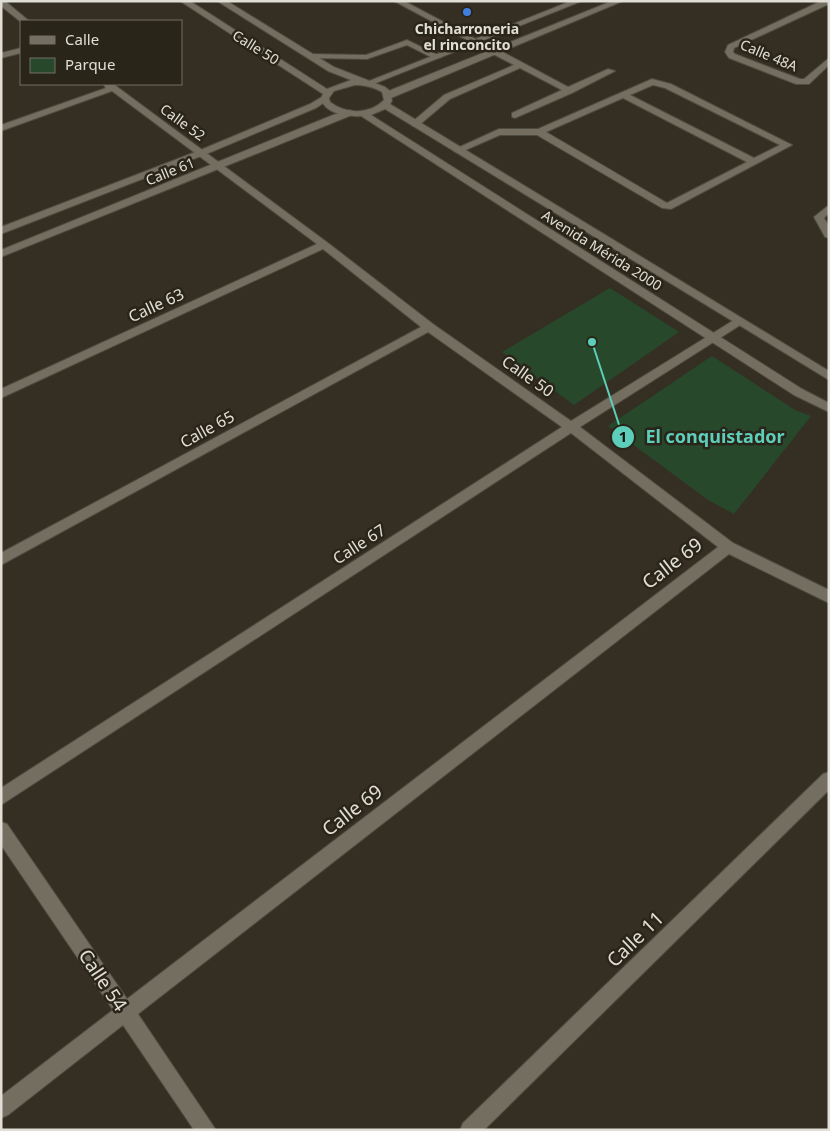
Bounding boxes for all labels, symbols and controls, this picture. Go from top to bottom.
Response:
marker: Chicharroneria el rinconcito [461,6,473,18]
place label: Chicharroneria el rinconcito [415,19,519,54]
legend [20,20,182,85]
street label: Calle 50 [229,25,283,69]
text: Calle [65,29,99,49]
street label: Calle 48A [737,34,801,76]
text: Parque [65,54,115,74]
street label: Calle 52 [157,99,209,145]
street label: Calle 61 [143,153,197,189]
street label: Avenida Mérida 2000 [538,205,666,295]
street label: Calle 63 [125,283,187,327]
street label: Calle 50 [498,350,558,402]
street label: Calle 65 [176,405,238,453]
callout: El conquistador [611,420,795,453]
text: El conquistador [645,424,785,448]
text: 1 [619,426,627,446]
street label: Calle 67 [328,519,390,569]
street label: Calle 69 [636,531,708,595]
street label: Calle 69 [316,778,388,842]
street label: Calle 11 [601,905,669,973]
street label: Calle 54 [73,944,133,1016]

